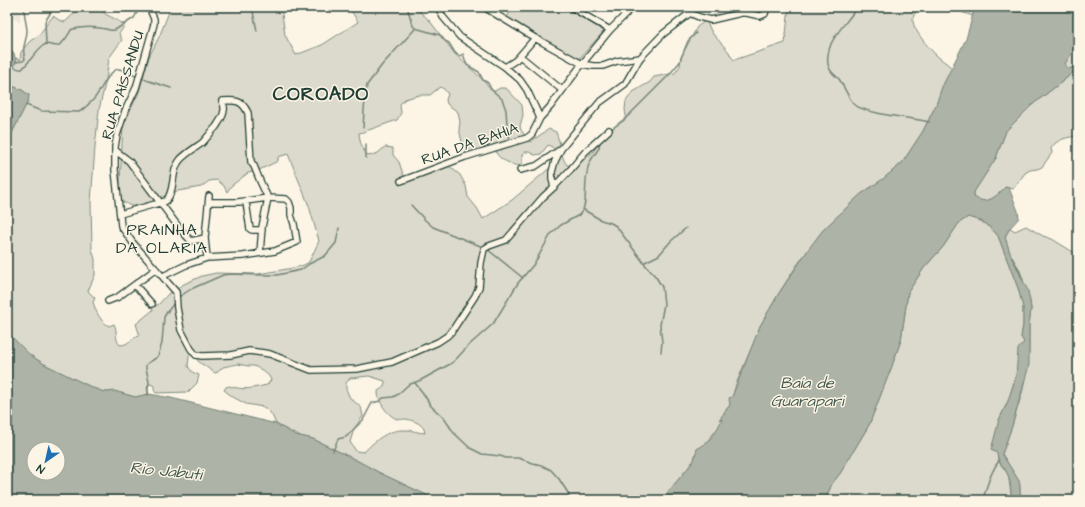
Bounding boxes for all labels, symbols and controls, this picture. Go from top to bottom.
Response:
street label: RUA PAÍSSANDU [96,28,150,142]
district label: COROADO [273,81,369,108]
street label: RUA DA BAHIA [419,117,522,170]
district label: PRAINHA DA OLARIA [116,219,208,259]
water label: Baía de Guarapari [771,372,846,412]
north arrow [26,441,66,481]
water label: Rio Jabuti [129,456,205,486]
text: N [34,461,48,477]

